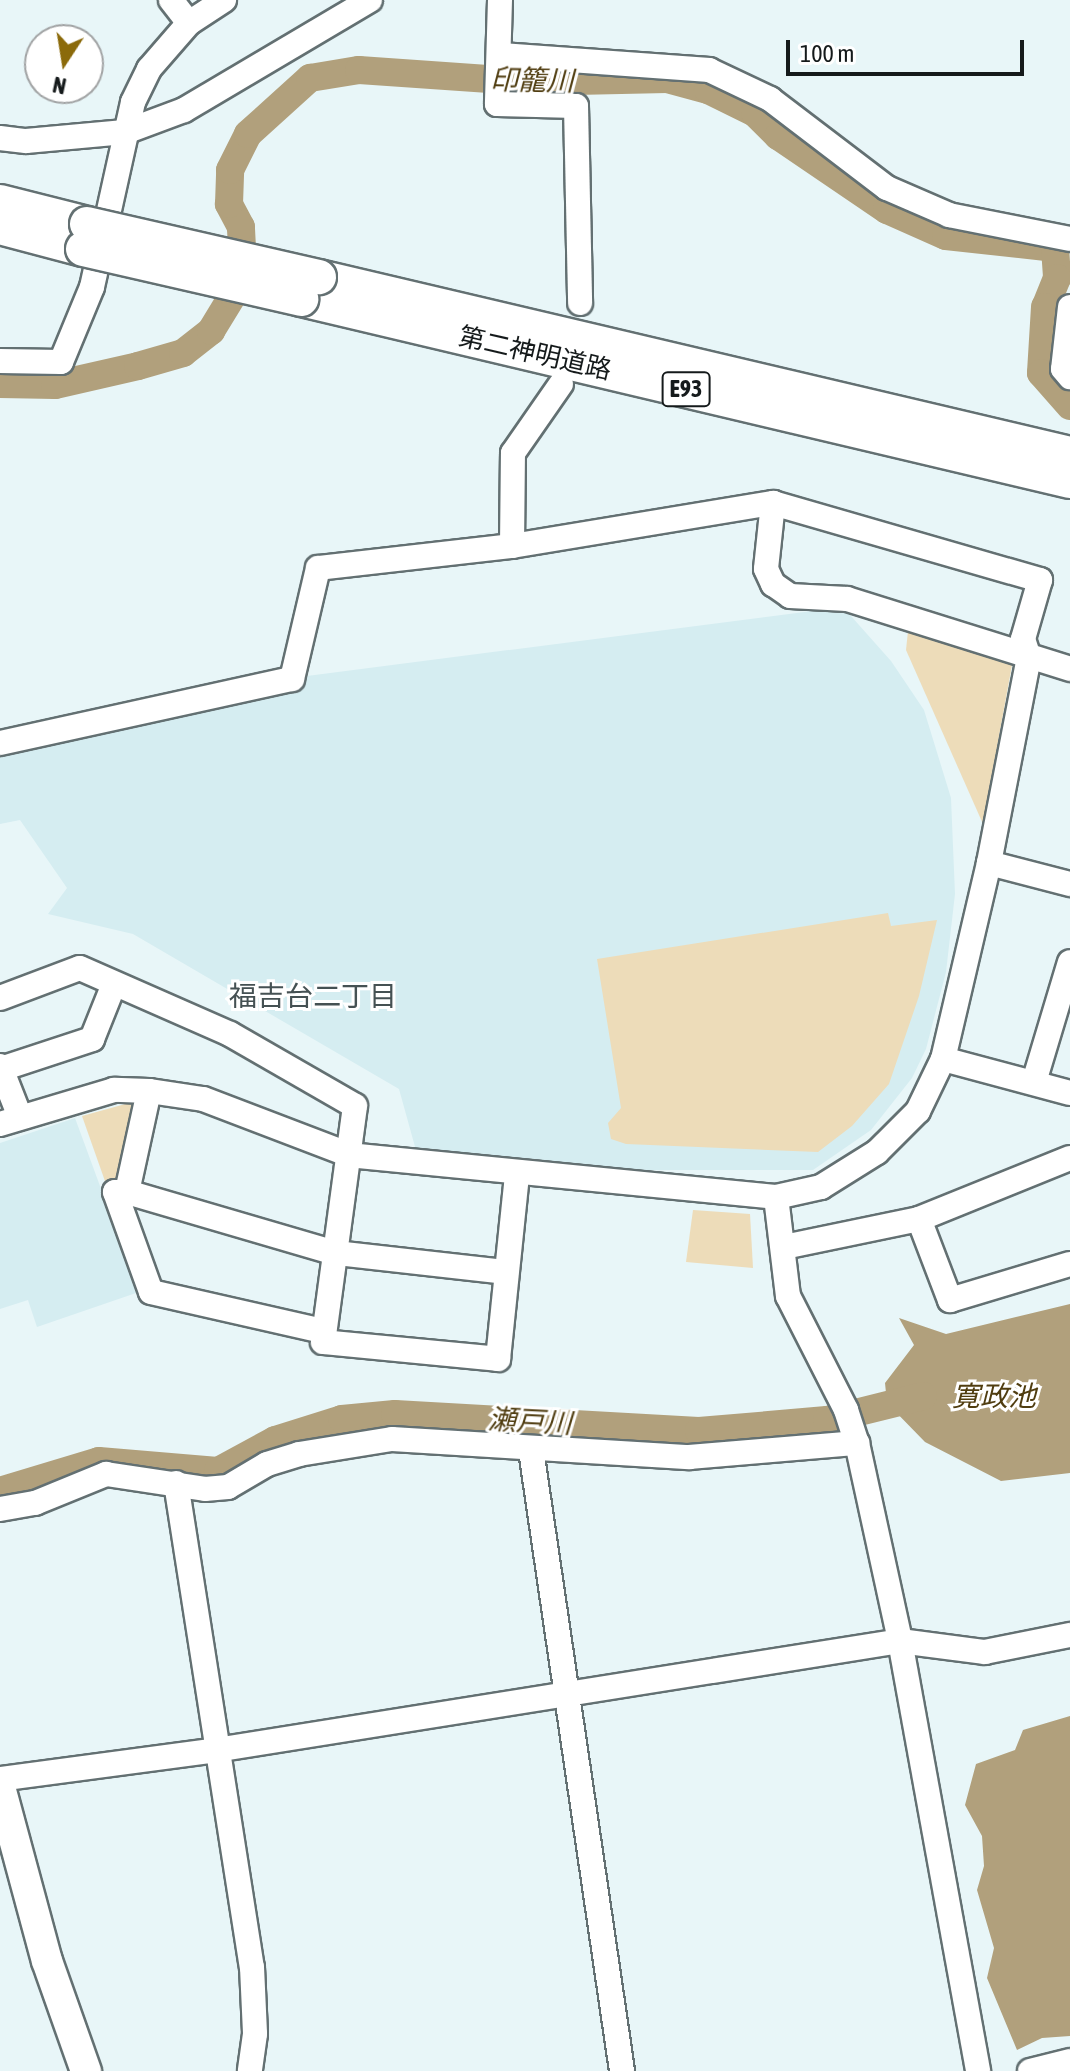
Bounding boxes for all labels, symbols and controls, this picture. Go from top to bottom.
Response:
north arrow [24,24,104,104]
scale bar [790,24,1028,74]
text: 100 m [800,40,854,67]
water label: 印籠川 [490,62,574,98]
text: N [50,71,68,100]
street label: 第二神明道路 [455,321,615,387]
road number: E93 [660,369,712,409]
district label: 福吉台二丁目 [229,979,397,1013]
water label: 寛政池 [952,1379,1036,1413]
water label: 瀬戸川 [487,1402,573,1440]

